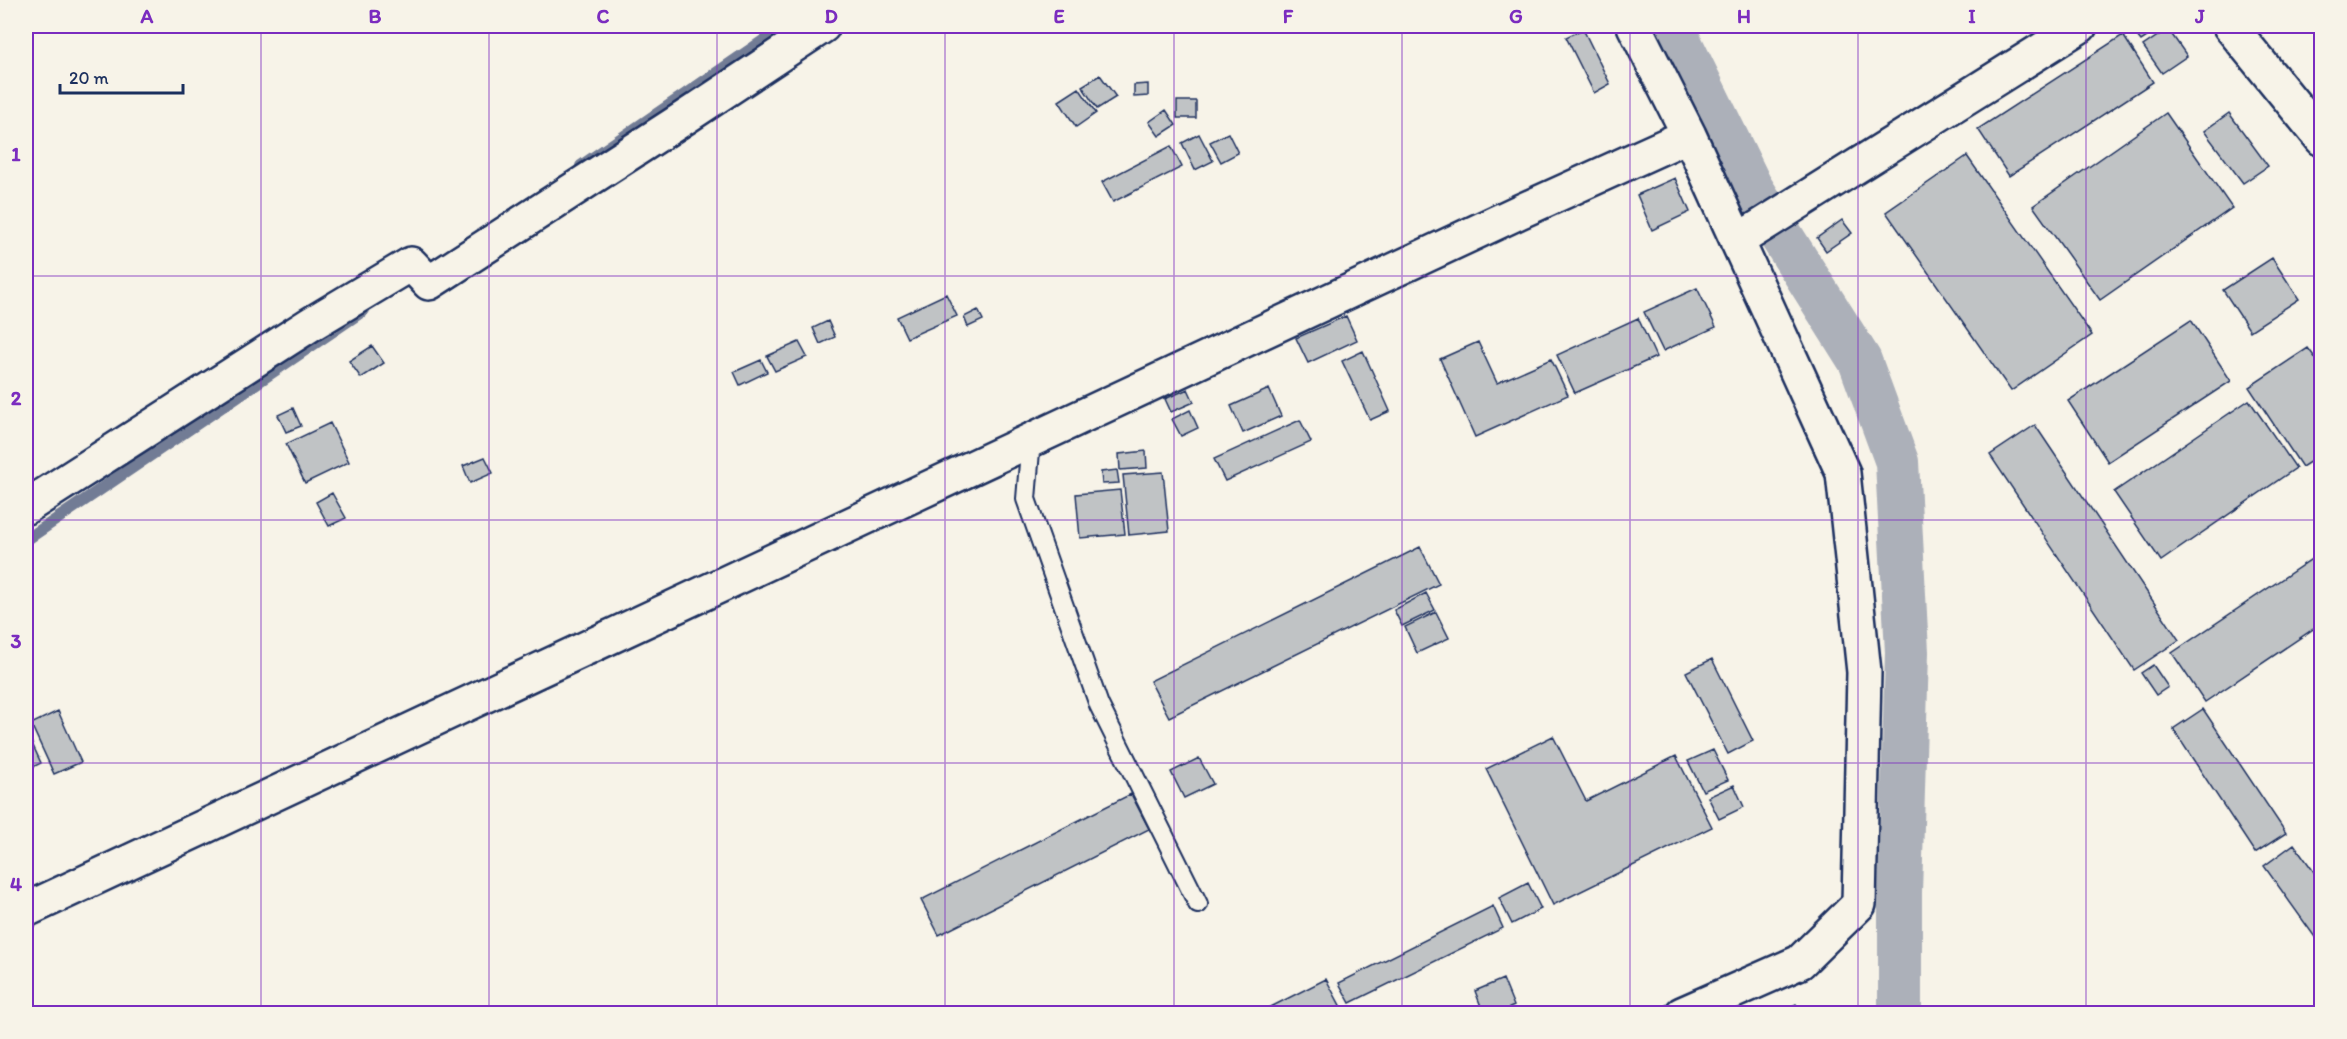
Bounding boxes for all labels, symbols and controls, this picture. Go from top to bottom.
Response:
text: A [140,4,154,28]
text: B [369,4,382,28]
text: C [597,4,610,28]
text: D [824,4,838,28]
text: E [1053,4,1065,28]
text: F [1283,4,1294,28]
text: G [1509,4,1523,28]
text: H [1737,4,1751,28]
text: I [1968,4,1976,28]
text: J [2194,4,2205,28]
scale bar [60,57,183,95]
text: 20 m [69,67,109,89]
text: 1 [11,142,21,166]
text: 2 [11,386,22,410]
text: 3 [11,629,22,653]
text: 4 [10,872,22,896]

